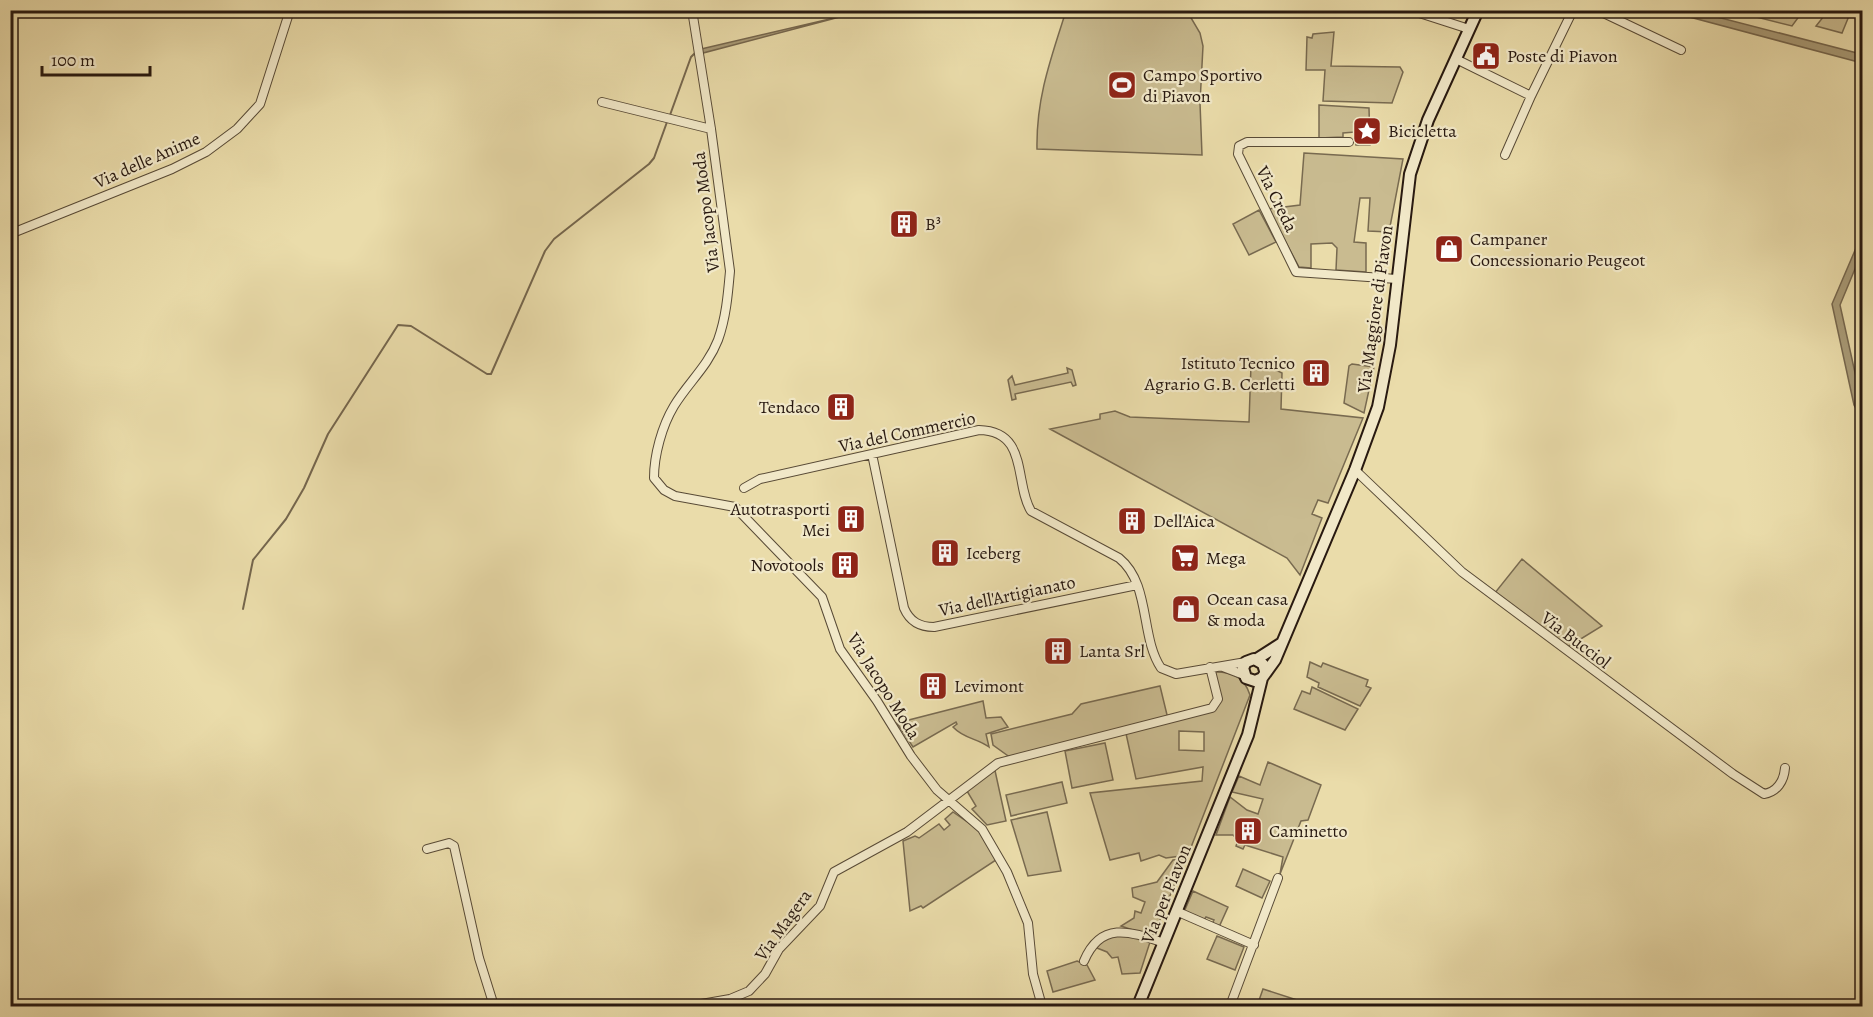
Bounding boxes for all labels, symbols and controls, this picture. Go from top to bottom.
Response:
scale bar [42,39,150,77]
public building icon: Poste di Piavon [1470,40,1502,72]
place label: Poste di Piavon [1507,44,1618,68]
text: 100 m [51,48,95,72]
place label: Campo Sportivo di Piavon [1143,63,1262,108]
sports icon: Campo Sportivo di Piavon [1106,69,1138,101]
place icon: Bicicletta [1351,115,1383,147]
place label: Bicicletta [1388,119,1457,143]
street label: Via delle Anime [89,126,204,194]
street label: Via Jacopo Moda [687,150,725,275]
street label: Via Creda [1250,161,1304,237]
building icon: B³ [888,208,920,240]
place label: B³ [925,212,941,236]
street label: Via Maggiore di Piavon [1351,224,1399,395]
place label: Campaner Concessionario Peugeot [1470,227,1645,272]
shop icon: Campaner Concessionario Peugeot [1433,233,1465,265]
place label: Istituto Tecnico Agrario G.B. Cerletti [1143,351,1295,396]
building icon: Istituto Tecnico Agrario G.B. Cerletti [1300,357,1332,389]
building icon: Tendaco [825,391,857,423]
place label: Tendaco [759,395,820,419]
street label: Via del Commercio [835,406,978,458]
place label: Autotrasporti Mei [730,497,830,542]
building icon: Autotrasporti Mei [835,503,867,535]
building icon: Dell'Aica [1116,505,1148,537]
place label: Dell'Aica [1153,509,1216,533]
building icon: Iceberg [929,537,961,569]
place label: Iceberg [966,541,1021,565]
supermarket icon: Mega [1169,542,1201,574]
place label: Mega [1206,546,1247,570]
building icon: Novotools [829,549,861,581]
place label: Novotools [751,553,824,577]
street label: Via dell'Artigianato [936,570,1077,622]
place label: Ocean casa & moda [1207,587,1289,632]
shop icon: Ocean casa & moda [1170,593,1202,625]
street label: Via Bucciol [1536,605,1616,674]
street label: Via Jacopo Moda [841,627,927,744]
building icon: Lanta Srl [1042,635,1074,667]
place label: Lanta Srl [1079,639,1146,663]
building icon: Levimont [917,670,949,702]
place label: Levimont [954,674,1024,698]
building icon: Caminetto [1232,815,1264,847]
place label: Caminetto [1269,819,1348,843]
street label: Via per Piavon [1135,841,1197,948]
street label: Via Magera [748,884,817,966]

